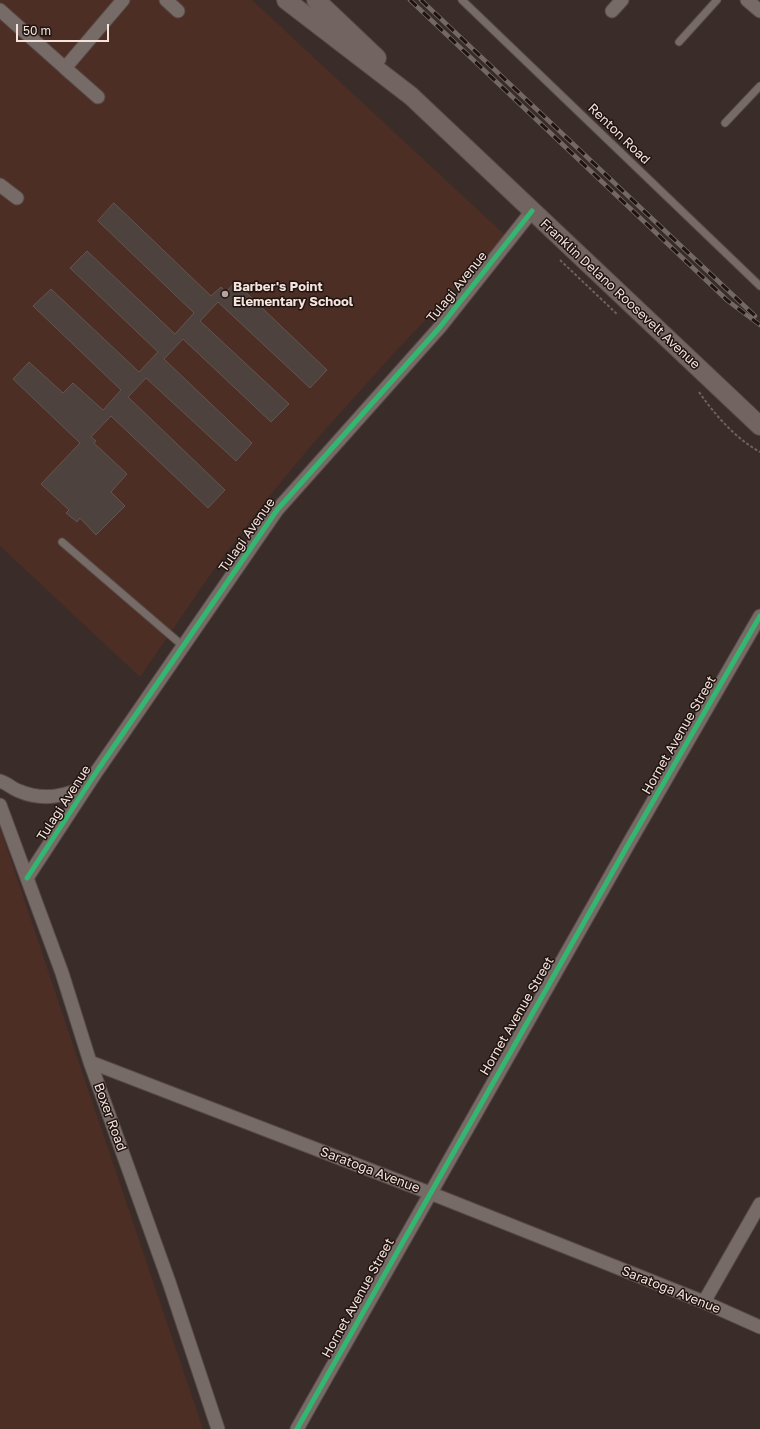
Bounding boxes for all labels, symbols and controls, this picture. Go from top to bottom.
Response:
scale bar [18,16,111,42]
text: 50 m [23,23,51,38]
street label: Renton Road [585,101,653,167]
street label: Franklin Delano Roosevelt Avenue [537,216,703,372]
street label: Tulagi Avenue [424,248,490,326]
place label: Barber's Point Elementary School [233,279,353,310]
marker: Barber's Point Elementary School [220,289,230,299]
street label: Tulagi Avenue [216,495,278,575]
street label: Hornet Avenue Street [639,673,719,797]
street label: Tulagi Avenue [34,762,94,844]
street label: Hornet Avenue Street [477,954,557,1078]
street label: Boxer Road [91,1081,129,1153]
street label: Saratoga Avenue [318,1144,422,1196]
street label: Hornet Avenue Street [319,1235,397,1361]
street label: Saratoga Avenue [619,1263,723,1317]

